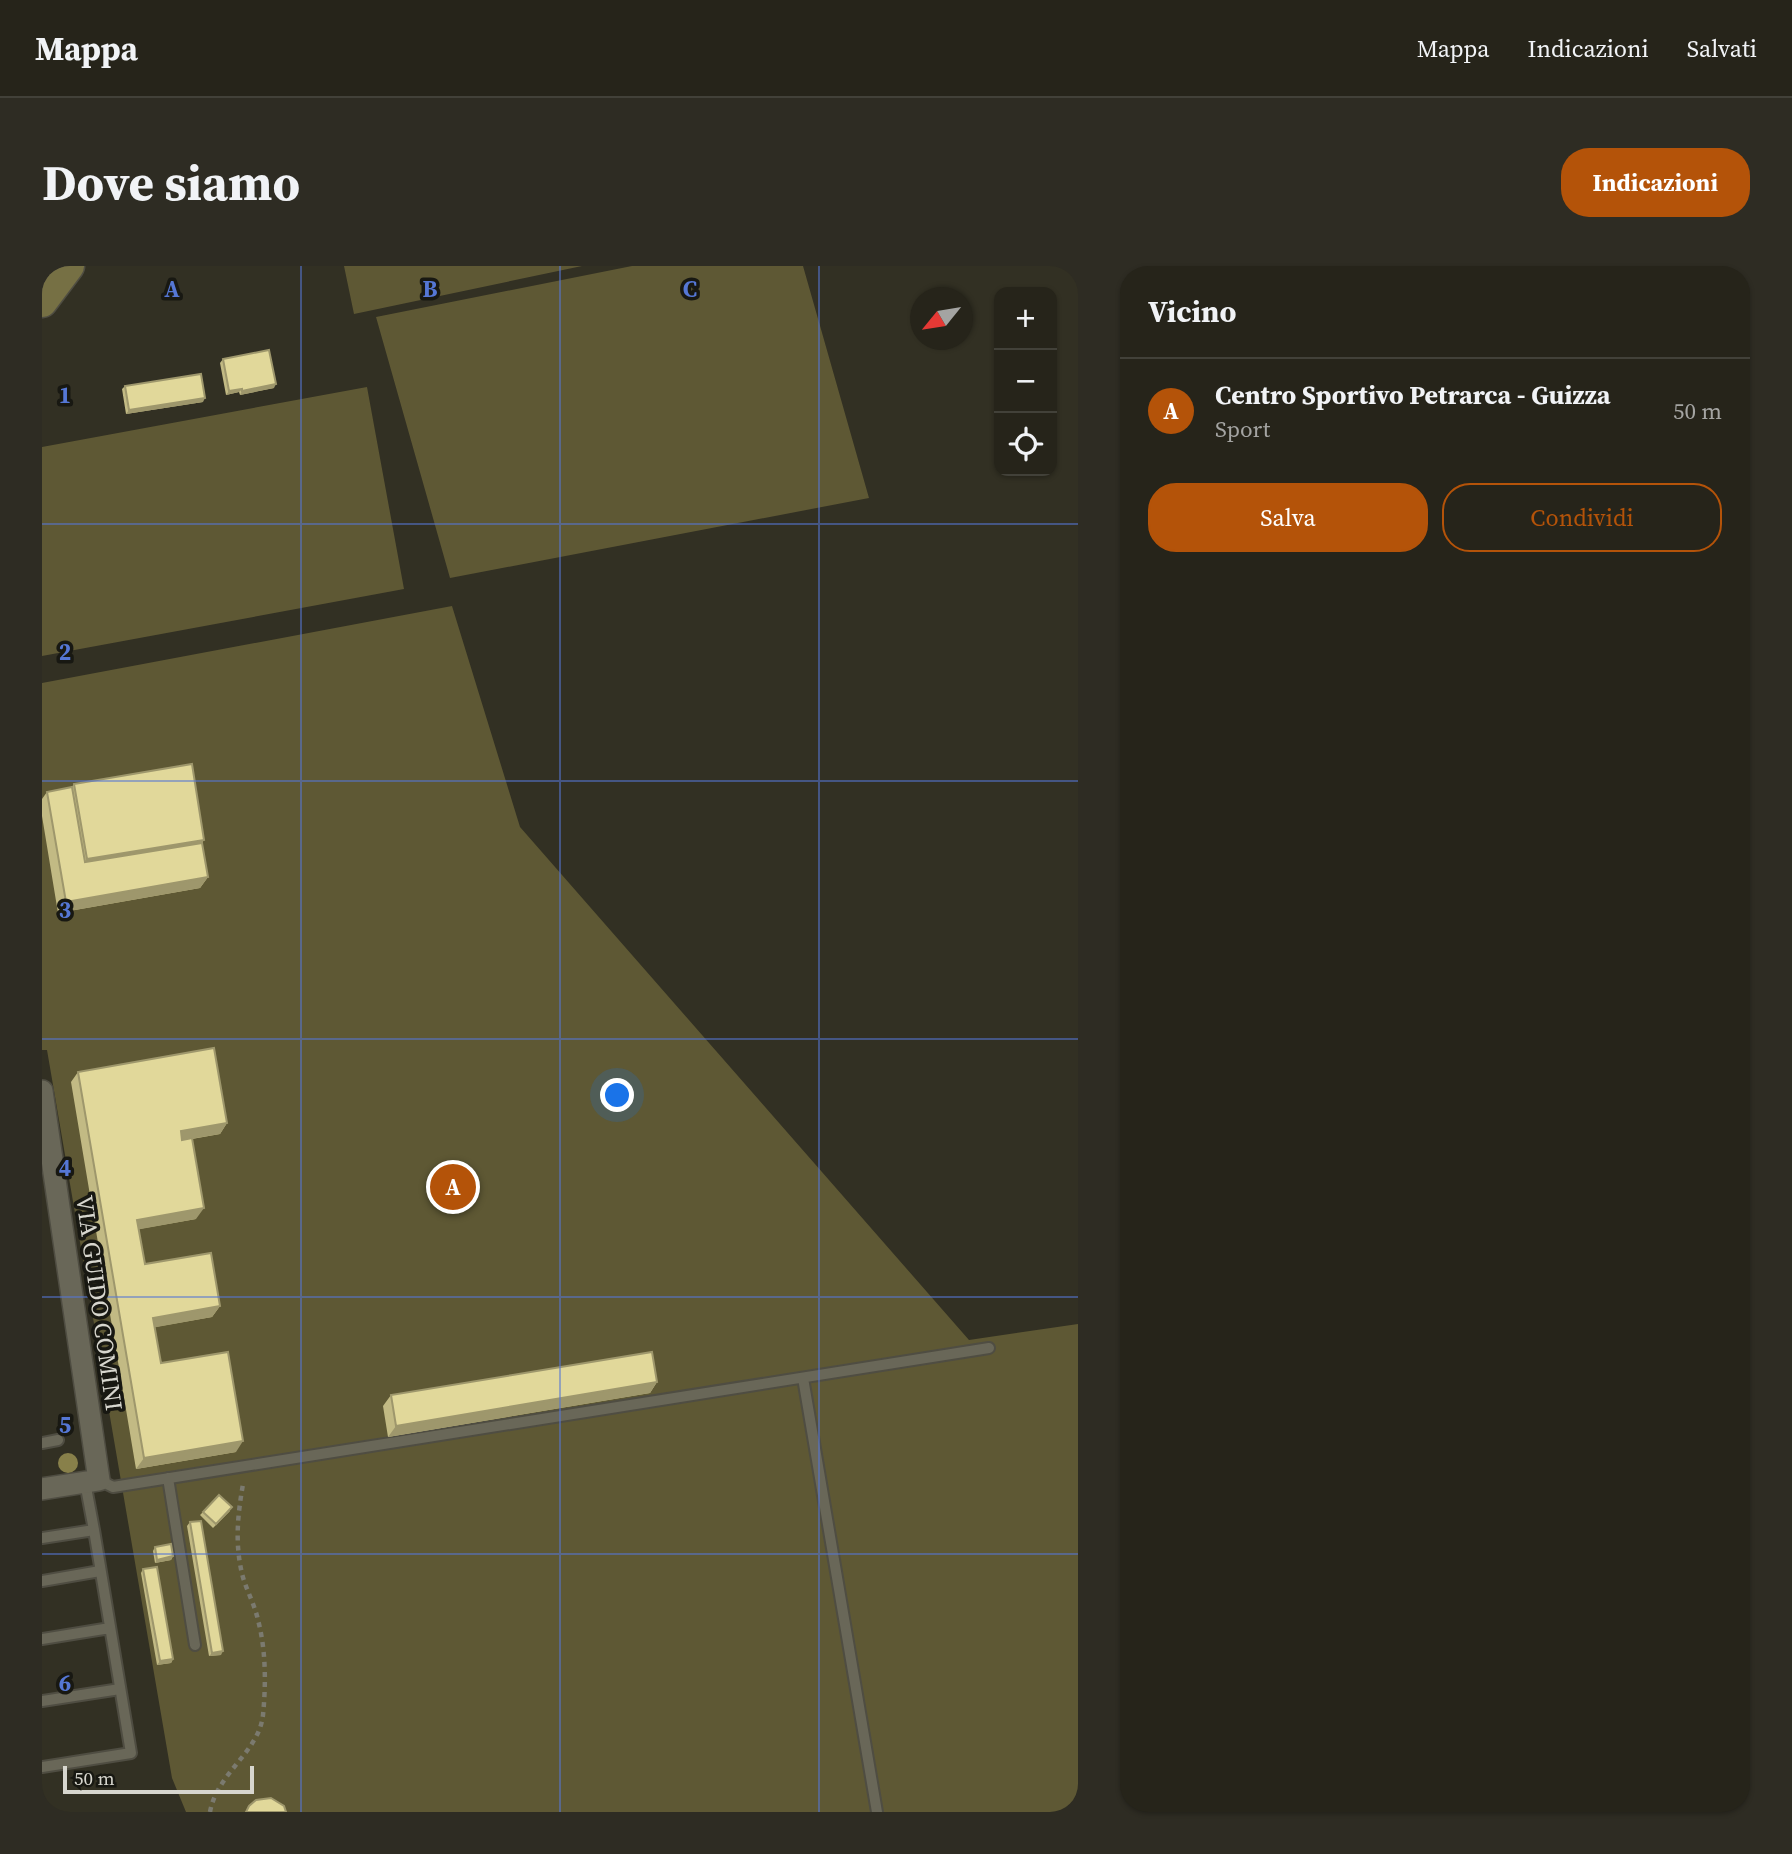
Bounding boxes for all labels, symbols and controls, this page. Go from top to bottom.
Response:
text: Mappa [35,26,138,71]
text: Mappa [1417,32,1490,65]
text: Indicazioni [1528,32,1649,65]
text: Salvati [1687,32,1757,65]
button: Indicazioni [1561,148,1750,217]
text: Dove siamo [42,149,300,216]
text: A [164,273,180,305]
text: B [423,273,438,305]
text: C [683,273,697,305]
north arrow [910,287,973,350]
map controls [994,287,1057,476]
button: + [994,287,1057,350]
text: Vicino [1148,291,1237,332]
button: − [994,350,1057,413]
text: Centro Sportivo Petrarca - Guizza [1215,377,1611,413]
text: 1 [59,379,71,411]
text: A [1163,395,1179,427]
text: 50 m [1673,395,1722,427]
button: locate [994,413,1057,476]
text: Sport [1215,413,1270,445]
button: Salva [1148,483,1428,552]
button: Condividi [1442,483,1722,552]
text: 2 [59,636,71,668]
text: 3 [59,894,71,926]
your location [600,1078,634,1112]
text: 4 [59,1152,71,1184]
pin: A [430,1161,476,1213]
street label: VIA GUIDO COMINI [68,1193,131,1413]
text: 5 [59,1409,71,1441]
text: 6 [59,1667,71,1699]
scale bar [63,1763,254,1795]
text: 50 m [74,1765,115,1791]

